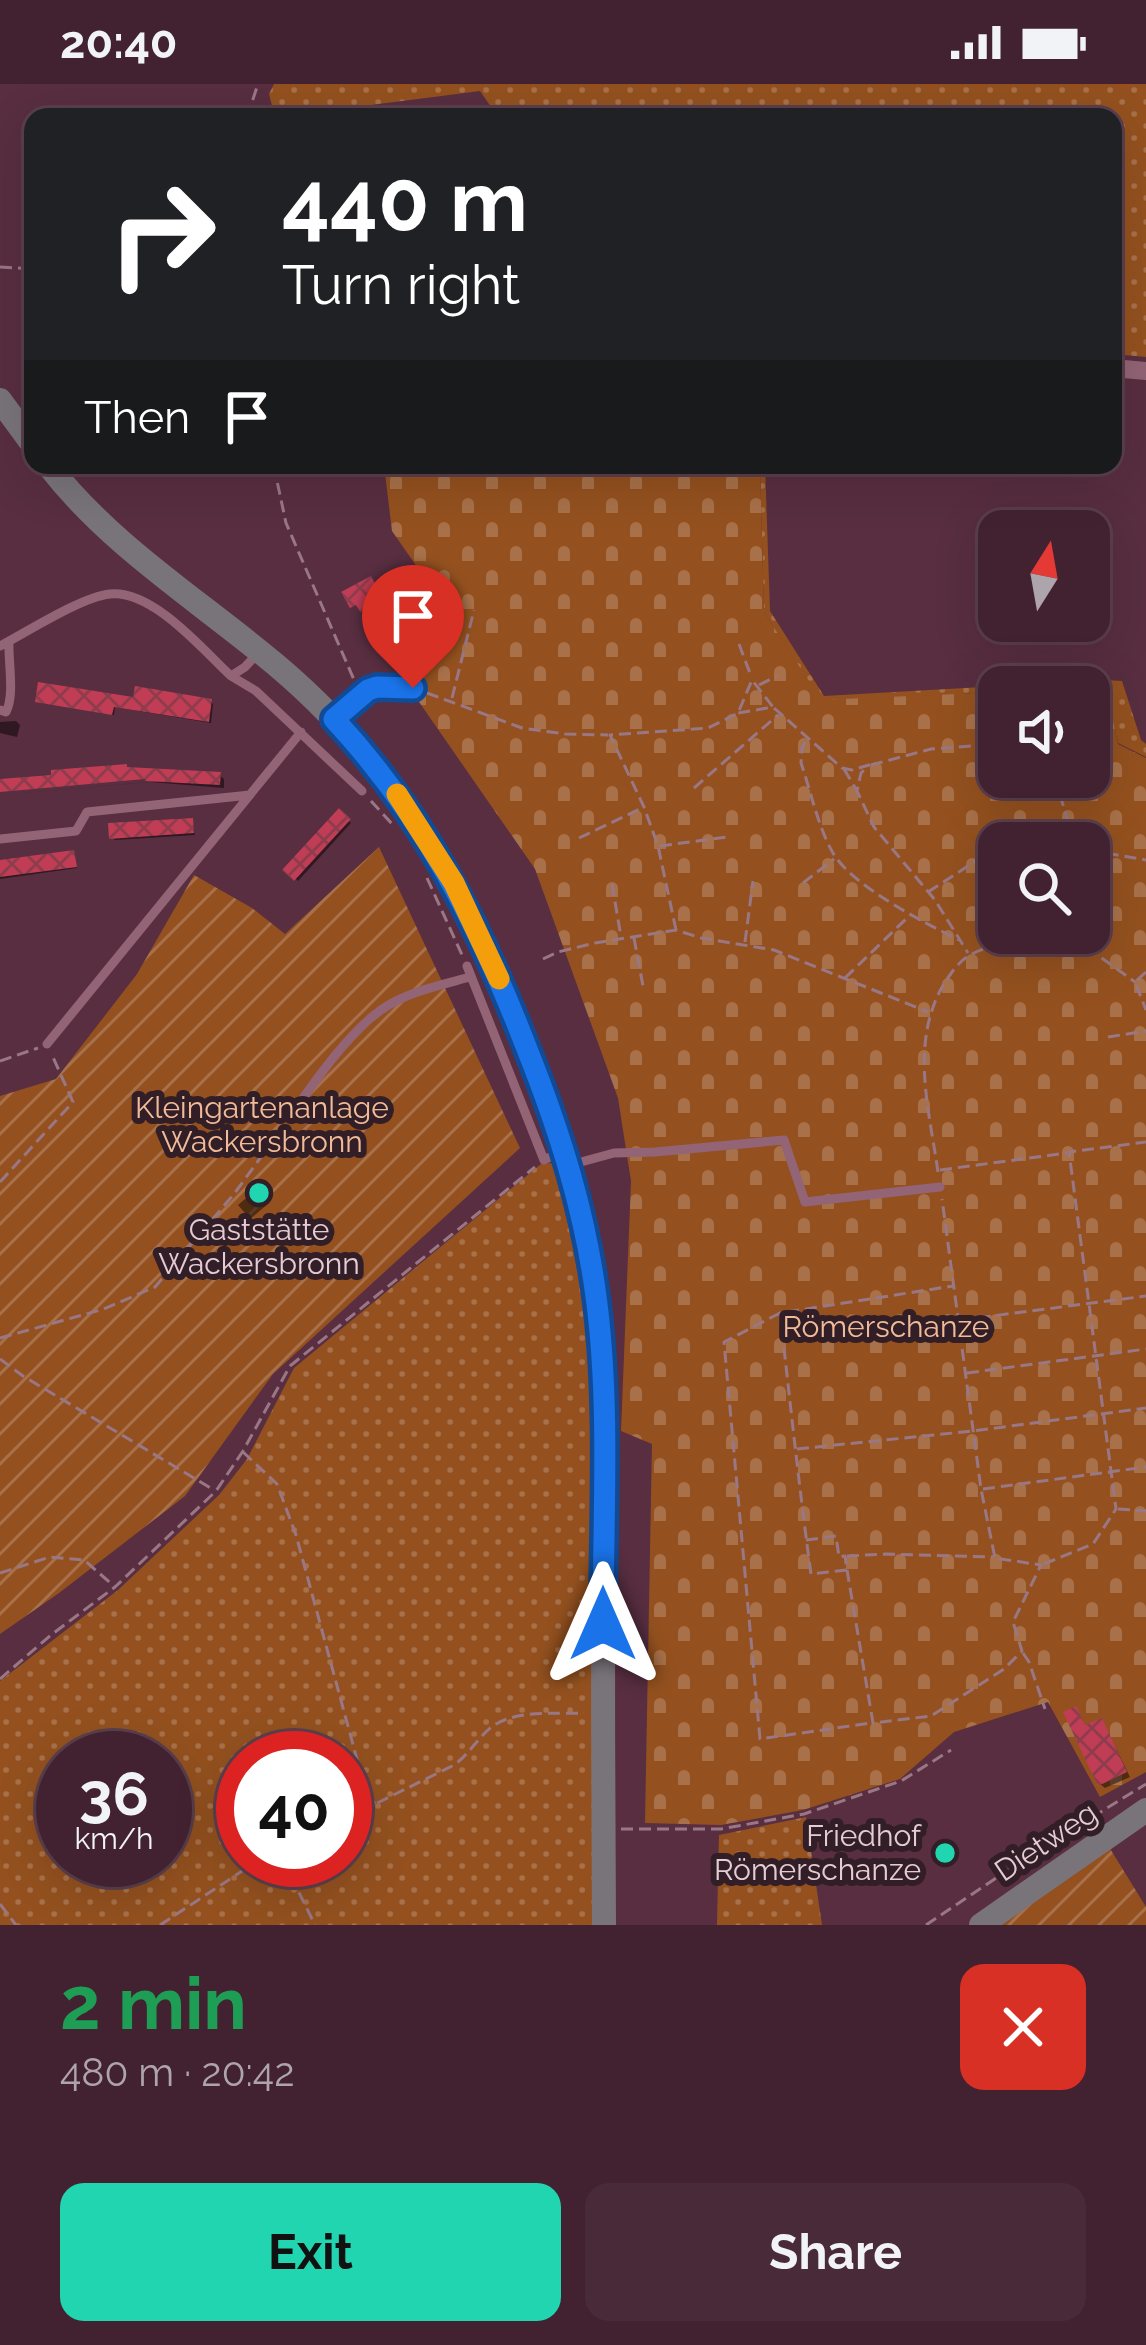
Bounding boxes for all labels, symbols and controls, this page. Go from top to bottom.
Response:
text: 20:40 [60,16,177,69]
text: 440 m [282,152,528,251]
icon: right [84,156,240,312]
text: Turn right [282,253,520,317]
icon: arrive [214,384,280,450]
text: Then [84,391,190,444]
north arrow [978,510,1110,642]
map controls [978,510,1110,954]
pin [362,565,464,688]
icon: arrive [380,583,446,649]
button: sound [978,666,1110,798]
button: search [978,822,1110,954]
park label: Kleingartenanlage Wackersbronn [135,1090,389,1159]
marker: Gaststätte Wackersbronn [246,1180,272,1206]
place label: Gaststätte Wackersbronn [158,1212,360,1281]
park label: Römerschanze [783,1309,989,1344]
position arrow [540,1561,666,1687]
speed limit sign: 40 [216,1731,372,1887]
text: 36 [79,1759,149,1829]
street label: Dietweg [988,1795,1103,1888]
place label: Friedhof Römerschanze [714,1818,922,1887]
text: km/h [74,1821,154,1856]
marker: Friedhof Römerschanze [932,1840,958,1866]
text: 2 min [60,1961,247,2046]
button: close [960,1964,1086,2090]
text: 480 m · 20:42 [60,2049,294,2095]
button: Exit [60,2183,561,2321]
button: Share [585,2183,1086,2321]

